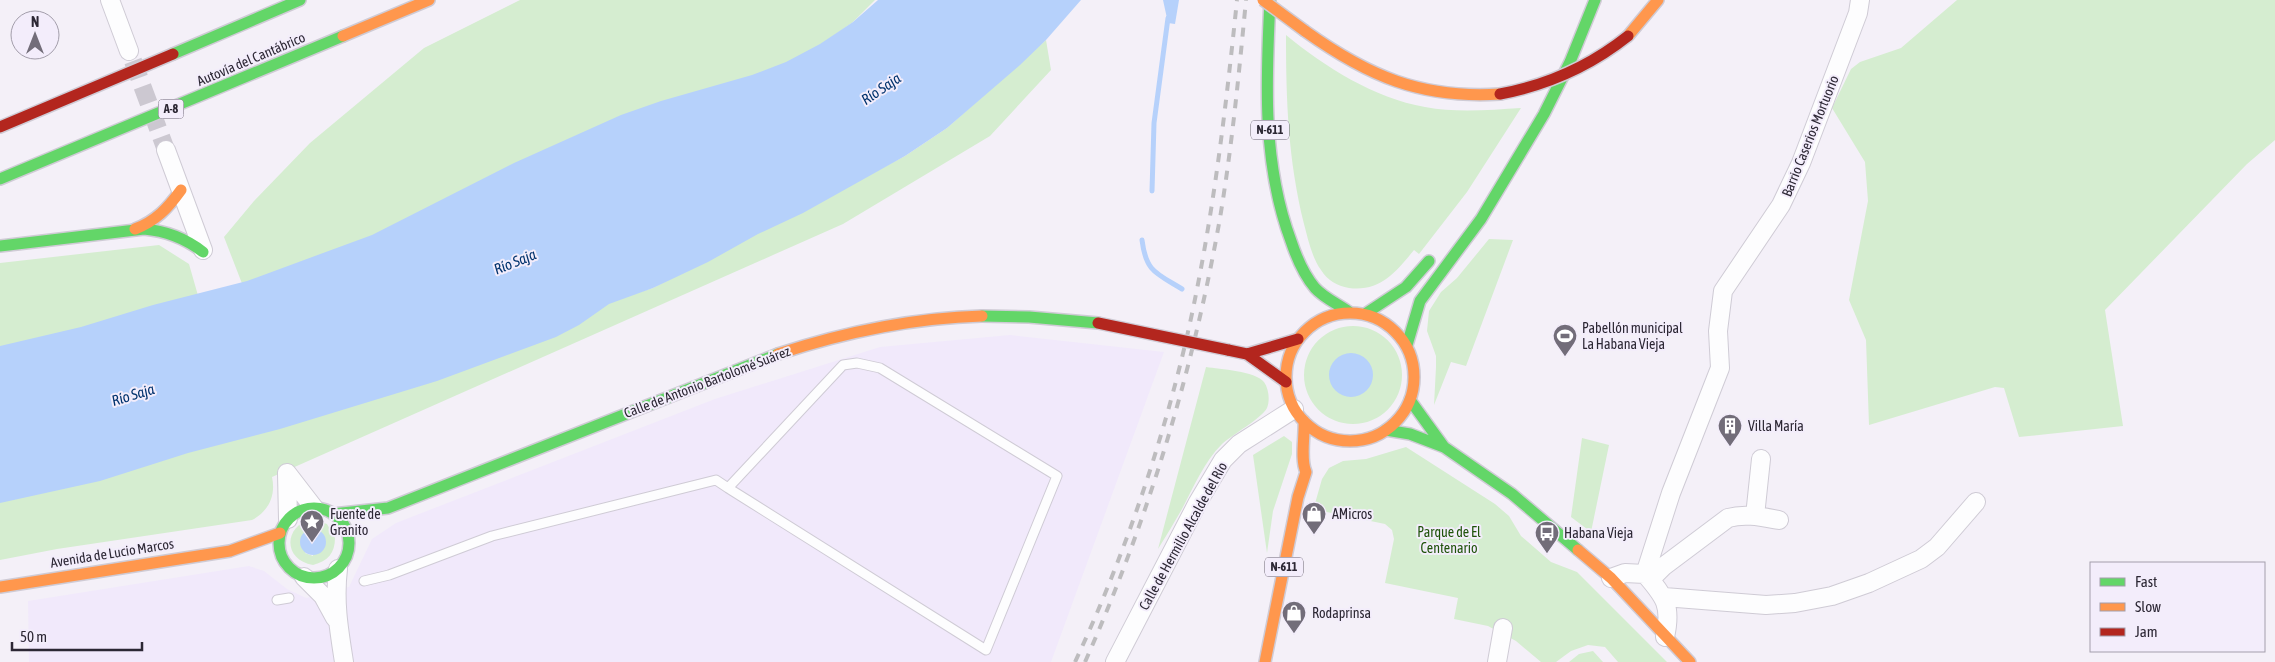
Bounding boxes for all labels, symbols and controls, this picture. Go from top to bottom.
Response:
north arrow [10,10,60,60]
text: N [31,14,39,30]
street label: Autovía del Cantábrico [195,29,307,89]
water label: Río Saja [858,69,904,108]
street label: Barrio Caserios Mortuorio [1778,73,1842,199]
road number: A-8 [158,100,184,118]
road number: N-611 [1251,120,1289,140]
water label: Río Saja [491,245,538,278]
place label: Pabellón municipal La Habana Vieja [1582,320,1683,352]
sports icon: Pabellón municipal La Habana Vieja [1552,323,1578,357]
street label: Calle de Antonio Bartolomé Suárez [622,343,792,421]
water label: Río Saja [109,380,156,409]
building icon: Villa María [1717,413,1743,447]
place label: Villa María [1748,418,1804,434]
street label: Calle de Hermilio Alcalde del Río [1136,459,1230,613]
shop icon: AMicros [1301,501,1327,535]
place label: Fuente de Granito [330,506,381,538]
place label: AMicros [1332,506,1372,522]
place icon: Fuente de Granito [299,509,325,543]
bus stop icon: Habana Vieja [1534,520,1560,554]
park label: Parque de El Centenario [1417,524,1481,556]
place label: Habana Vieja [1564,525,1633,541]
street label: Avenida de Lucio Marcos [49,535,175,571]
road number: N-611 [1265,558,1303,576]
legend [2090,562,2265,652]
text: Fast [2135,573,2157,590]
text: Slow [2135,598,2161,615]
shop icon: Rodaprinsa [1281,600,1307,634]
place label: Rodaprinsa [1312,605,1371,621]
scale bar [12,620,142,652]
text: Jam [2135,623,2158,640]
text: 50 m [20,628,47,645]

